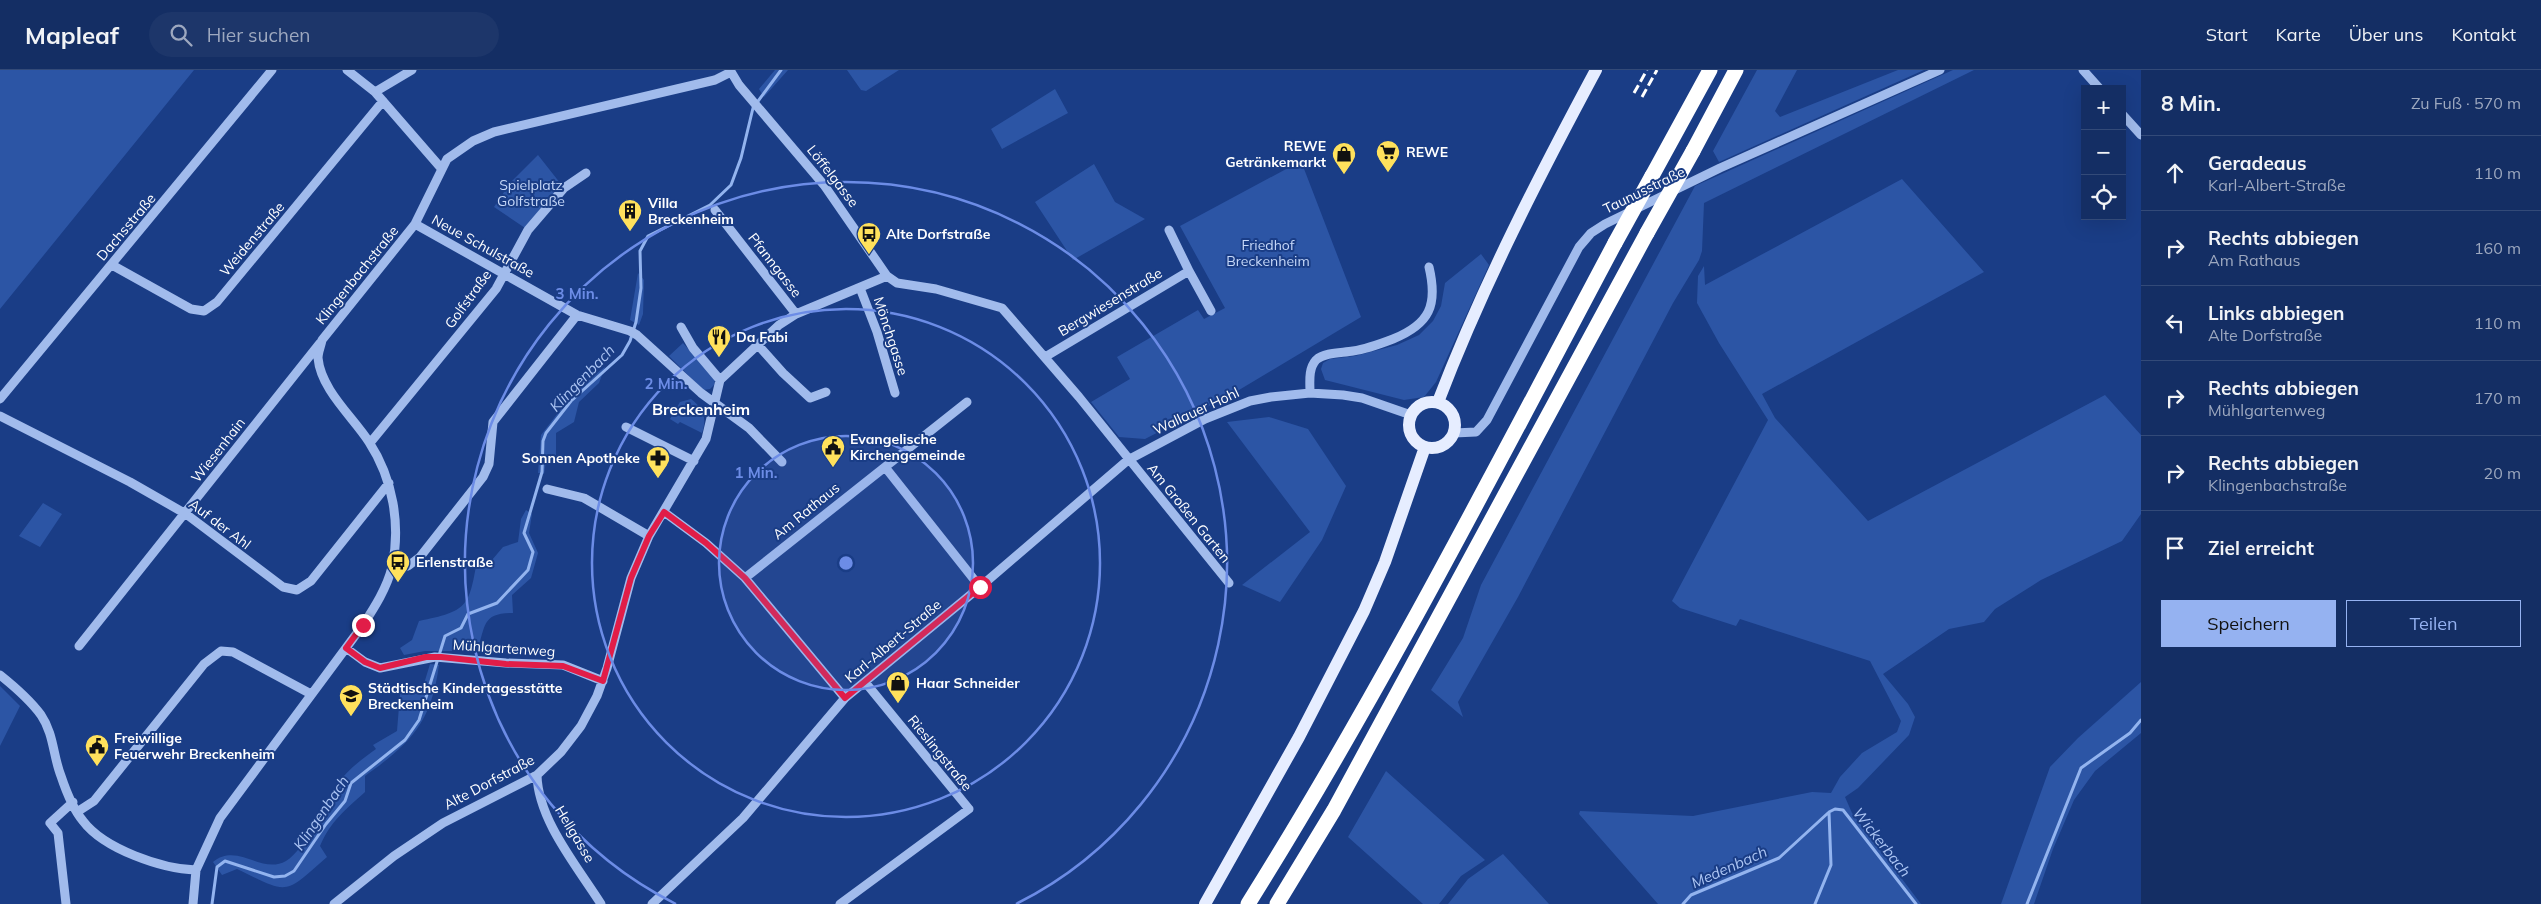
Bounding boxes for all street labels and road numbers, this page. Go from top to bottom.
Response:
street label: Löffelgasse [803,141,863,211]
street label: Taunusstraße [1600,162,1688,218]
street label: Dachsstraße [93,190,159,264]
street label: Weidenstraße [216,198,288,280]
street label: Neue Schulstraße [429,210,537,282]
street label: Klingenbachstraße [312,222,402,328]
street label: Pfanngasse [744,229,806,301]
street label: Bergwiesenstraße [1055,264,1165,340]
street label: Golfstraße [441,266,495,332]
street label: Mönchgasse [870,294,912,378]
street label: Wallauer Hohl [1150,383,1242,439]
street label: Wiesenhain [187,414,249,486]
street label: Am Großen Garten [1143,460,1235,566]
street label: Am Rathaus [769,479,843,543]
street label: Auf der Ahl [185,495,255,553]
street label: Karl-Albert-Straße [841,595,945,687]
street label: Mühlgartenweg [452,635,556,661]
street label: Rieslingstraße [904,711,976,795]
street label: Alte Dorfstraße [441,751,537,813]
street label: Hellgasse [551,802,599,866]

